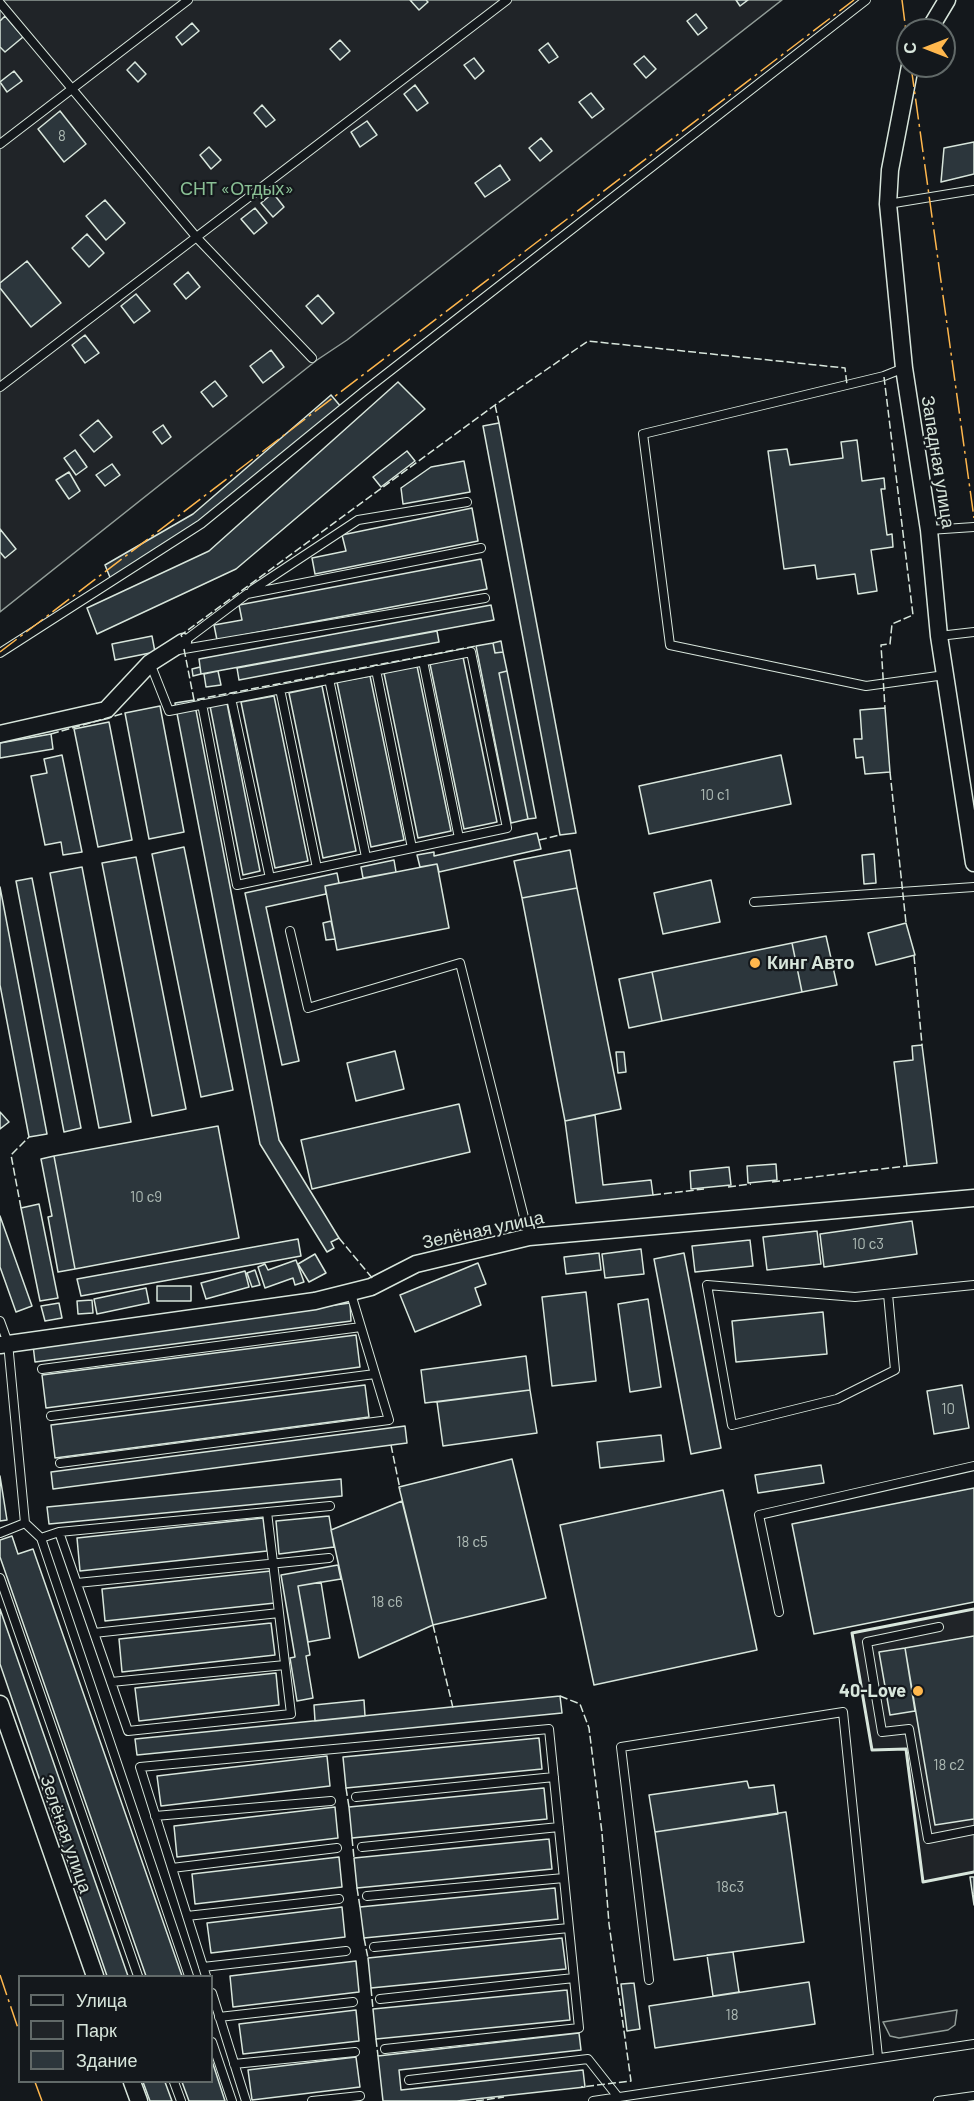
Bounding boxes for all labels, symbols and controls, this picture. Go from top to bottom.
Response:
north arrow [896,18,956,78]
text: С [900,42,919,54]
house number: 8 [58,127,66,145]
park label: СНТ «Отдых» [180,178,294,200]
street label: Западная улица [917,394,959,530]
house number: 10 с1 [700,786,730,804]
place label: Кинг Авто [767,952,854,974]
marker: Кинг Авто [748,956,762,970]
house number: 10 с9 [130,1188,162,1206]
street label: Зелёная улица [420,1207,546,1253]
house number: 10 с3 [852,1235,884,1253]
house number: 10 [941,1400,955,1418]
house number: 18 с5 [456,1533,488,1551]
house number: 18 с6 [371,1593,403,1611]
place label: 40-Love [839,1680,906,1702]
marker: 40-Love [911,1684,925,1698]
house number: 18 с2 [933,1756,965,1774]
street label: Зелёная улица [36,1772,96,1896]
house number: 18с3 [716,1878,744,1896]
legend [18,1975,213,2083]
text: Улица [76,1989,127,2011]
house number: 18 [725,2006,739,2024]
text: Парк [76,2019,117,2041]
text: Здание [76,2049,137,2071]

